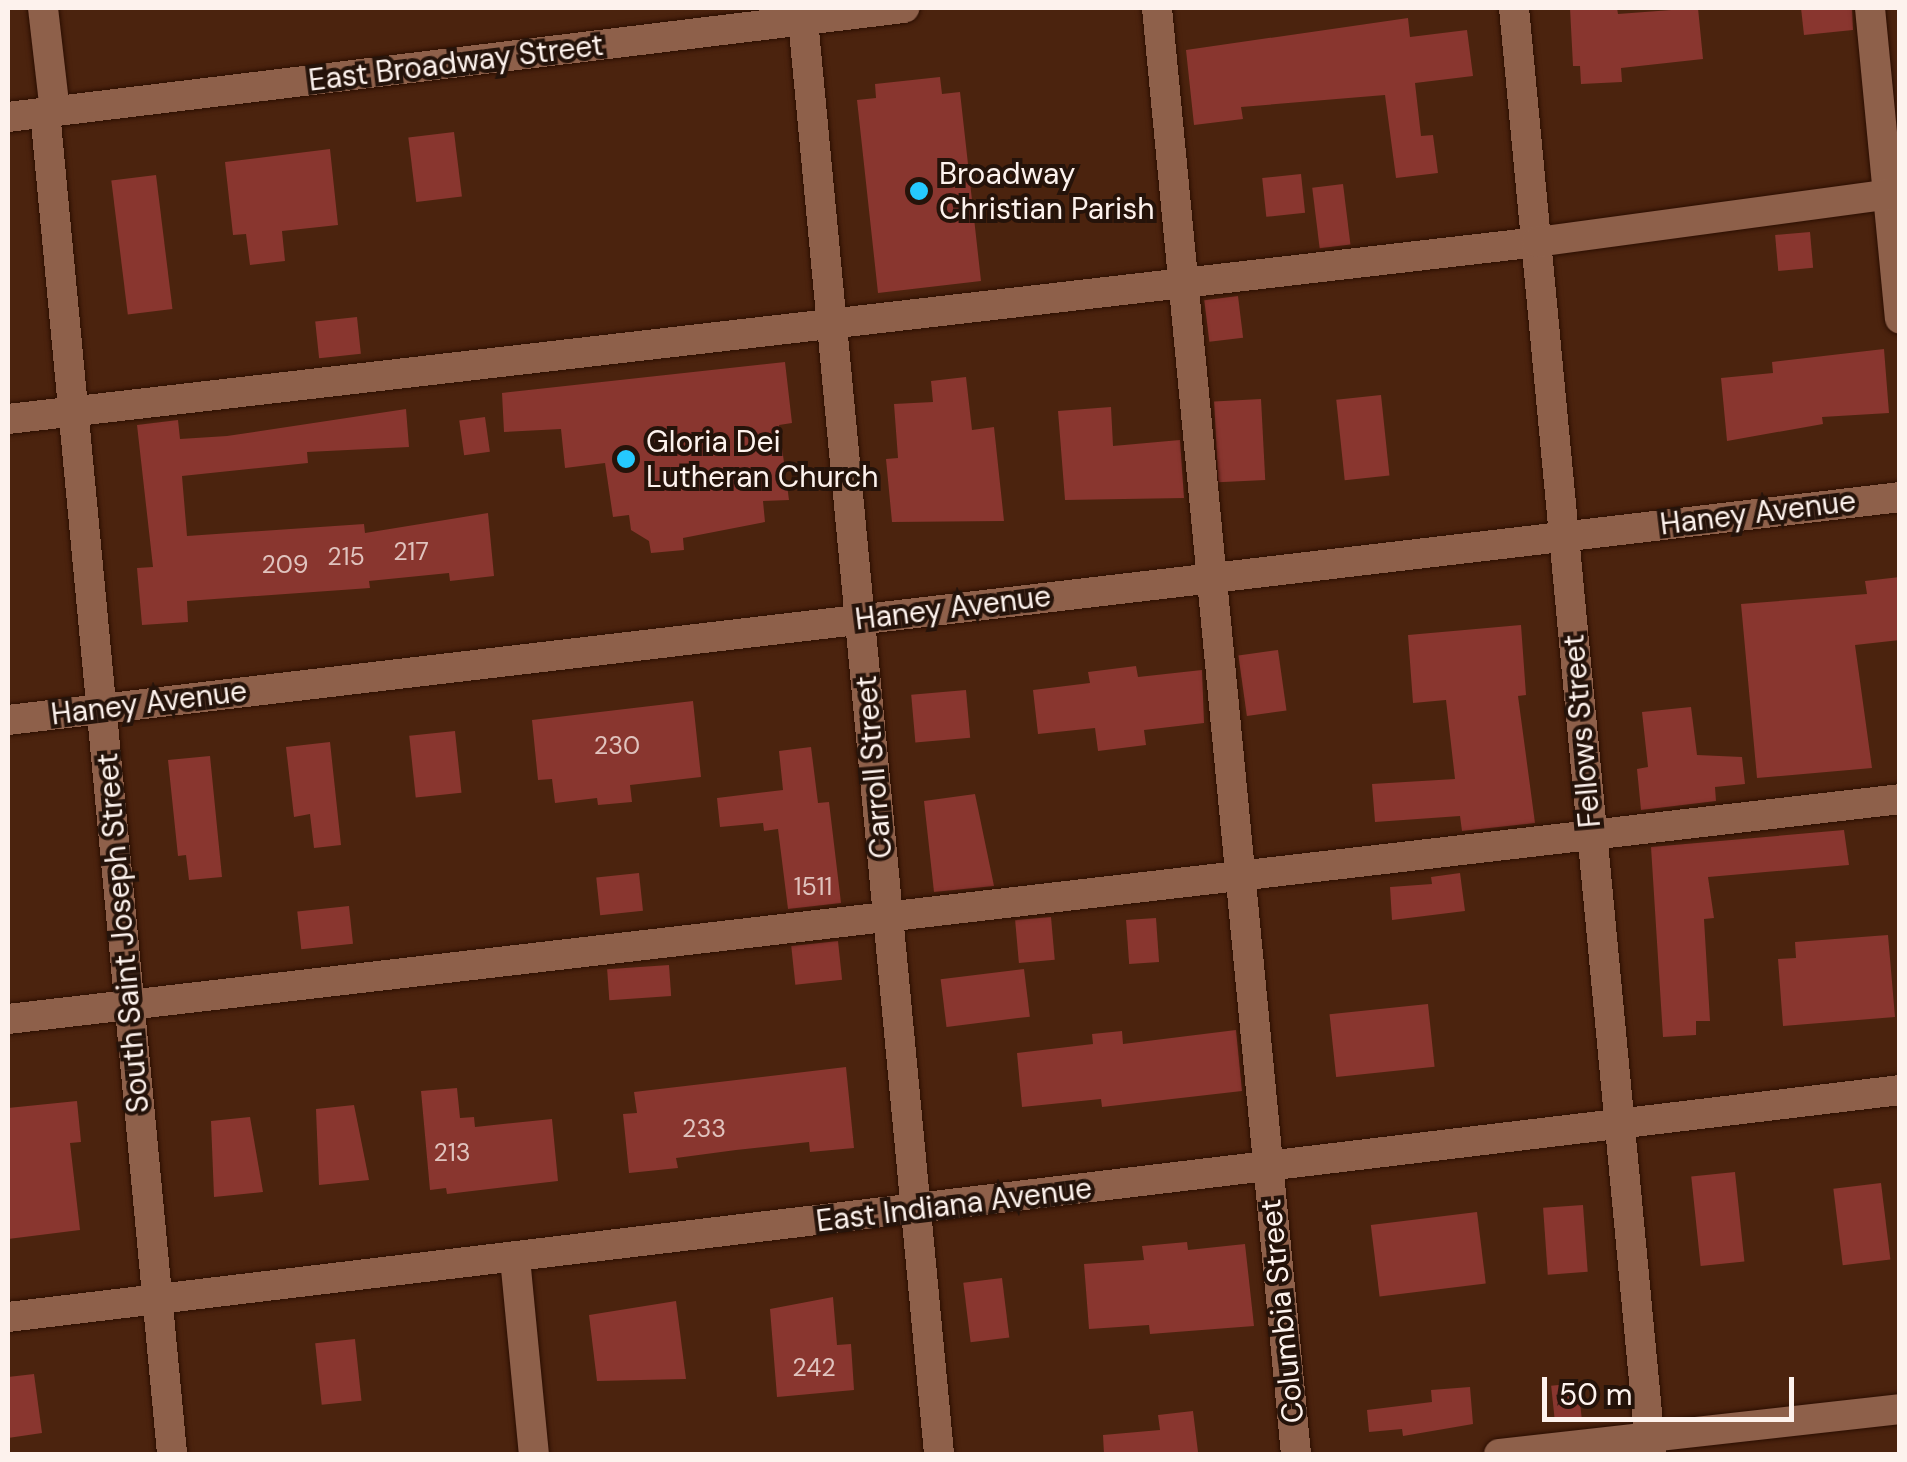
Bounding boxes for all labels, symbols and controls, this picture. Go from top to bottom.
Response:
street label: East Broadway Street [306,27,606,99]
place label: Broadway Christian Parish [939,156,1155,226]
marker: Broadway Christian Parish [908,180,930,202]
place label: Gloria Dei Lutheran Church [646,424,879,494]
marker: Gloria Dei Lutheran Church [615,448,637,470]
street label: Haney Avenue [1658,483,1858,543]
house number: 217 [393,537,429,567]
house number: 215 [327,542,365,572]
house number: 209 [262,550,308,580]
street label: Haney Avenue [853,578,1053,638]
street label: Fellows Street [1556,633,1608,829]
street label: Haney Avenue [49,673,249,733]
street label: Carroll Street [848,674,900,860]
house number: 230 [594,731,640,761]
street label: South Saint Joseph Street [89,752,157,1114]
house number: 1511 [794,872,832,902]
house number: 233 [682,1114,726,1144]
house number: 213 [434,1138,470,1168]
street label: East Indiana Avenue [814,1170,1094,1240]
street label: Columbia Street [1252,1197,1312,1425]
house number: 242 [792,1353,836,1383]
scale bar [1547,1357,1800,1419]
text: 50 m [1559,1375,1633,1414]

